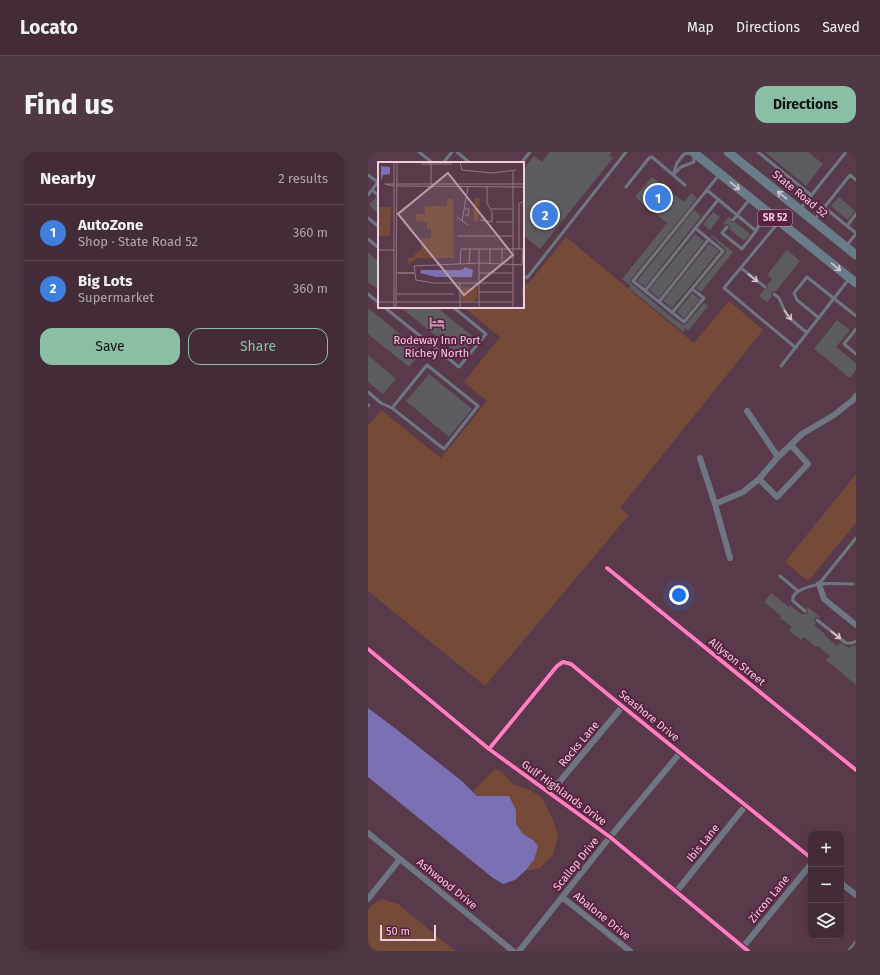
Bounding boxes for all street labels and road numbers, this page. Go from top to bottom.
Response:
street label: State Road 52 [770,168,830,220]
road number: SR 52 [758,210,792,226]
street label: Allyson Street [706,635,768,689]
street label: Seashore Drive [616,688,682,744]
street label: Rocks Lane [556,719,602,769]
street label: Gulf Highlands Drive [519,758,609,828]
street label: Ibis Lane [684,822,722,864]
street label: Scallop Drive [550,835,602,893]
street label: Ashwood Drive [414,856,480,912]
street label: Zircon Lane [746,873,792,925]
street label: Abalone Drive [571,889,633,943]

